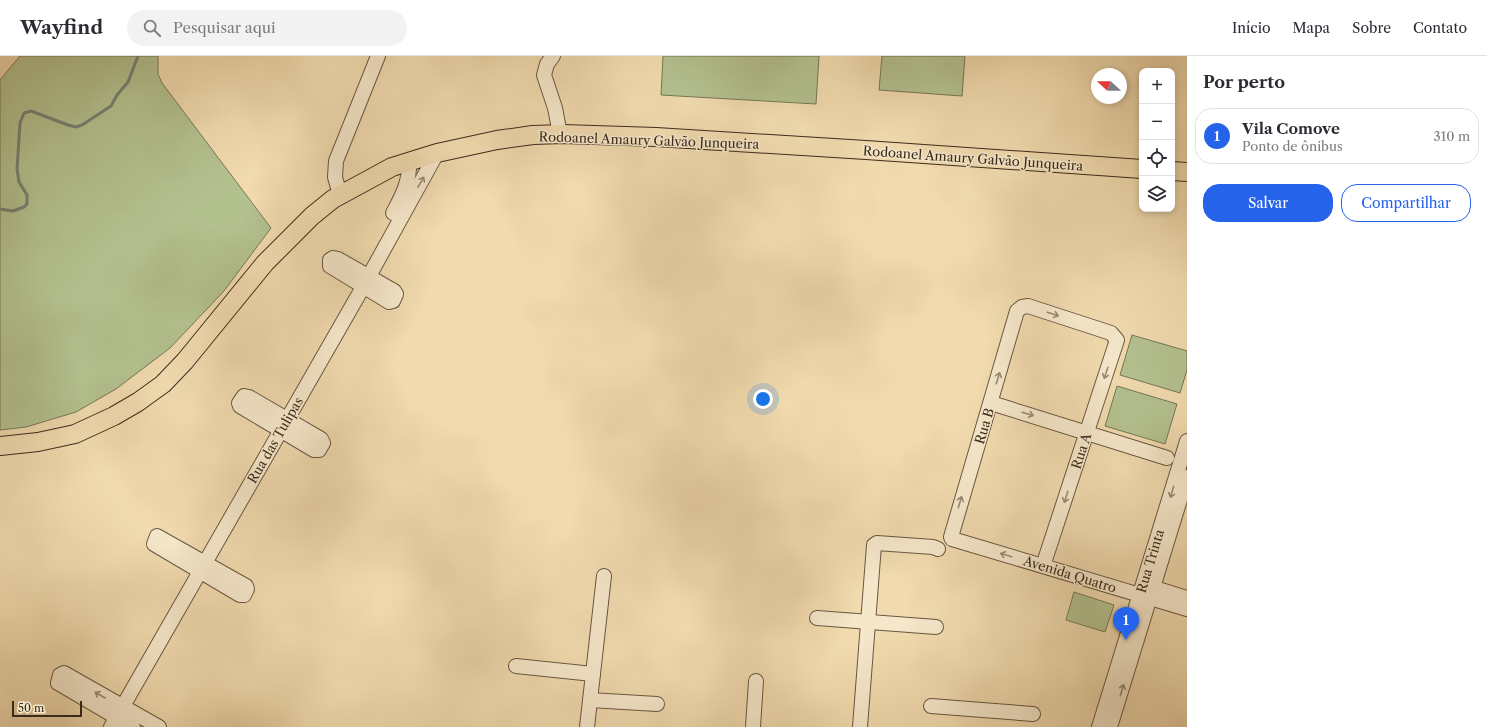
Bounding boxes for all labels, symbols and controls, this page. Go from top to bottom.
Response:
search box [127,10,407,46]
text: Wayfind [20,16,103,39]
icon: search [141,17,163,39]
text: Pesquisar aqui [173,18,276,37]
text: Início [1232,19,1271,37]
text: Mapa [1293,19,1330,37]
text: Sobre [1352,19,1391,37]
text: Contato [1413,19,1467,37]
north arrow [1091,68,1127,104]
map controls [1139,68,1175,212]
button: + [1139,68,1175,104]
text: Por perto [1203,72,1285,92]
button: − [1139,104,1175,140]
text: Vila Comove [1242,119,1340,138]
street label: Rodoanel Amaury Galvão Junqueira [538,128,760,152]
text: 1 [1214,128,1220,144]
text: 310 m [1434,128,1470,144]
text: Ponto de ônibus [1242,138,1343,154]
button: locate [1139,140,1175,176]
street label: Rodoanel Amaury Galvão Junqueira [862,142,1084,174]
one-way arrow [418,176,426,188]
button: layers [1139,176,1175,212]
button: Salvar [1203,184,1333,222]
button: Compartilhar [1341,184,1471,222]
one-way arrow [1046,311,1059,318]
one-way arrow [1102,366,1109,379]
one-way arrow [995,371,1002,384]
your location [753,389,773,409]
street label: Rua das Tulipas [244,394,306,486]
street label: Rua B [971,406,997,446]
one-way arrow [1022,411,1034,419]
street label: Rua A [1068,431,1094,471]
one-way arrow [1167,485,1175,497]
one-way arrow [1062,490,1069,503]
one-way arrow [957,496,964,509]
street label: Rua Trinta [1133,527,1167,595]
one-way arrow [999,551,1012,558]
street label: Avenida Quatro [1021,552,1119,596]
pin: 1 [1113,607,1139,640]
one-way arrow [1119,683,1126,696]
one-way arrow [94,690,106,698]
scale bar [12,699,82,718]
text: 50 m [18,701,44,715]

